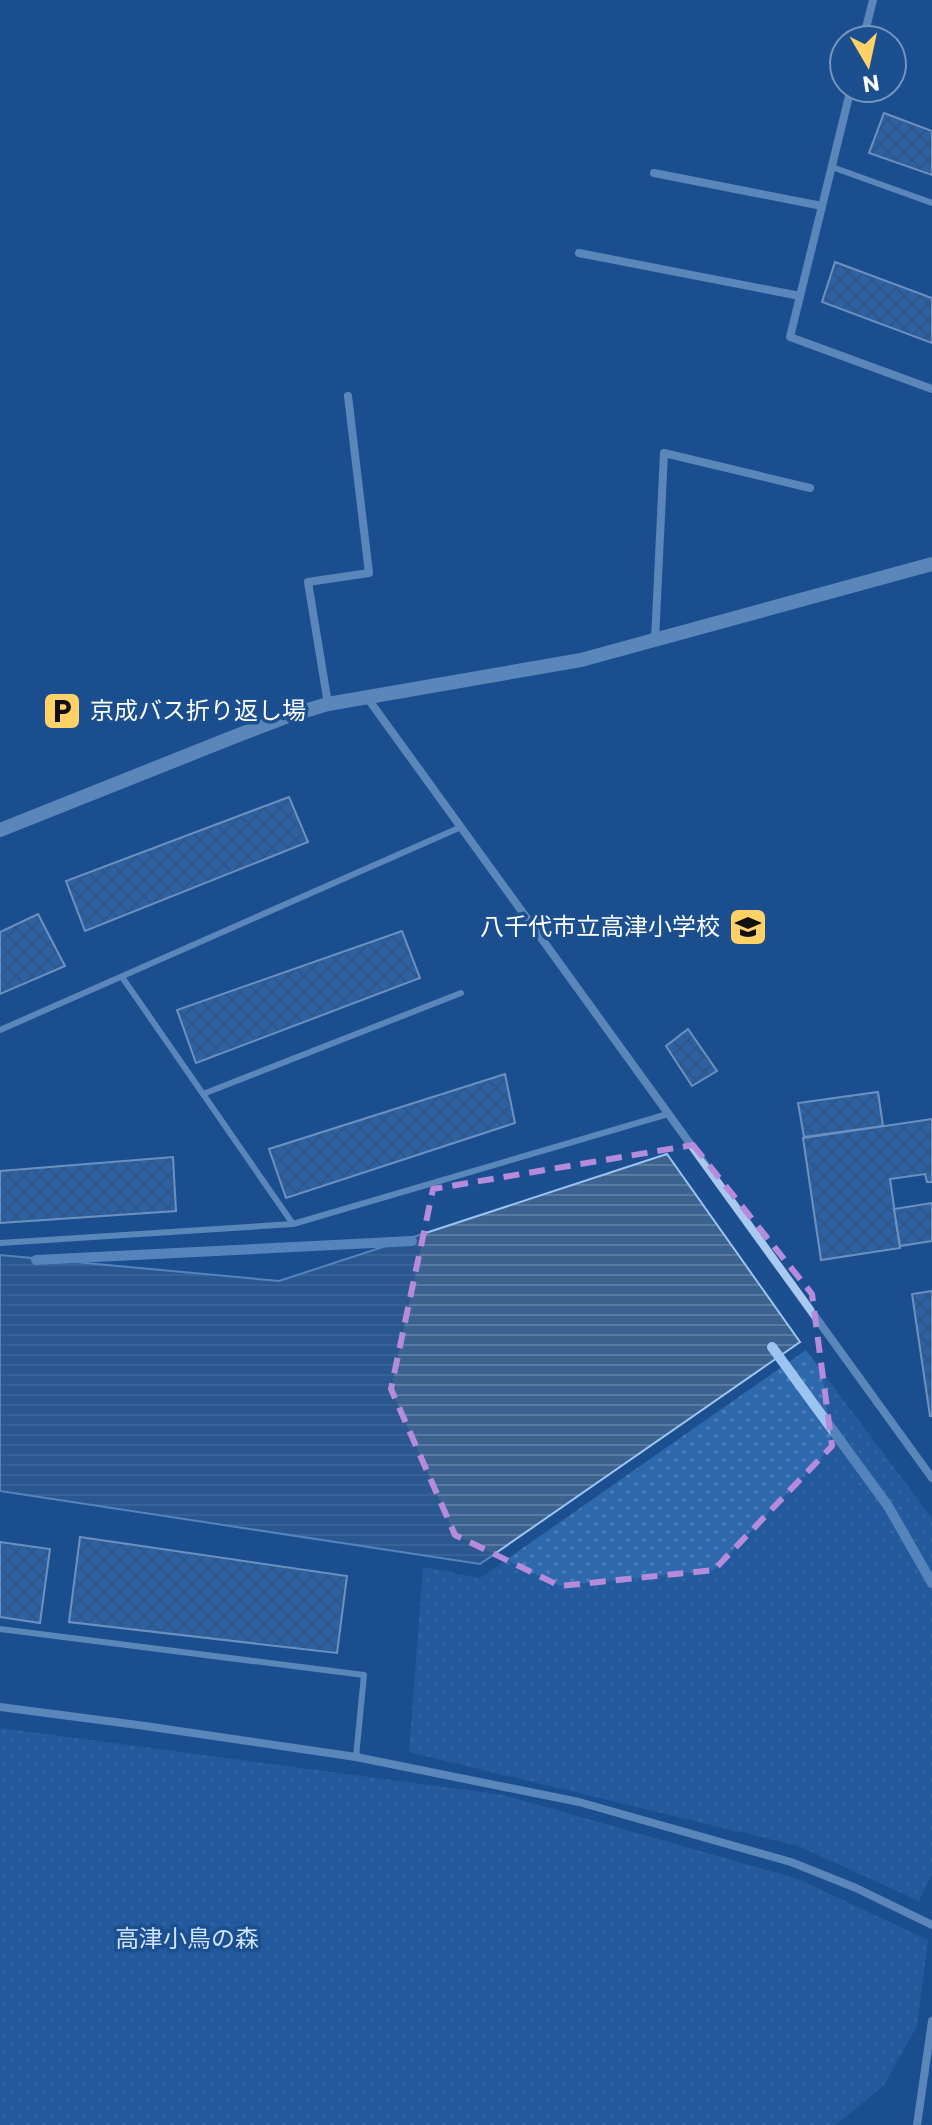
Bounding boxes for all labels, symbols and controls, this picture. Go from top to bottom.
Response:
north arrow [828,24,908,104]
text: N [861,70,881,99]
parking icon: 京成バス折り返し場 [41,690,83,732]
place label: 京成バス折り返し場 [90,695,306,724]
school or university icon: 八千代市立高津小学校 [727,906,769,948]
place label: 八千代市立高津小学校 [480,911,720,940]
park label: 高津小鳥の森 [115,1923,259,1952]

